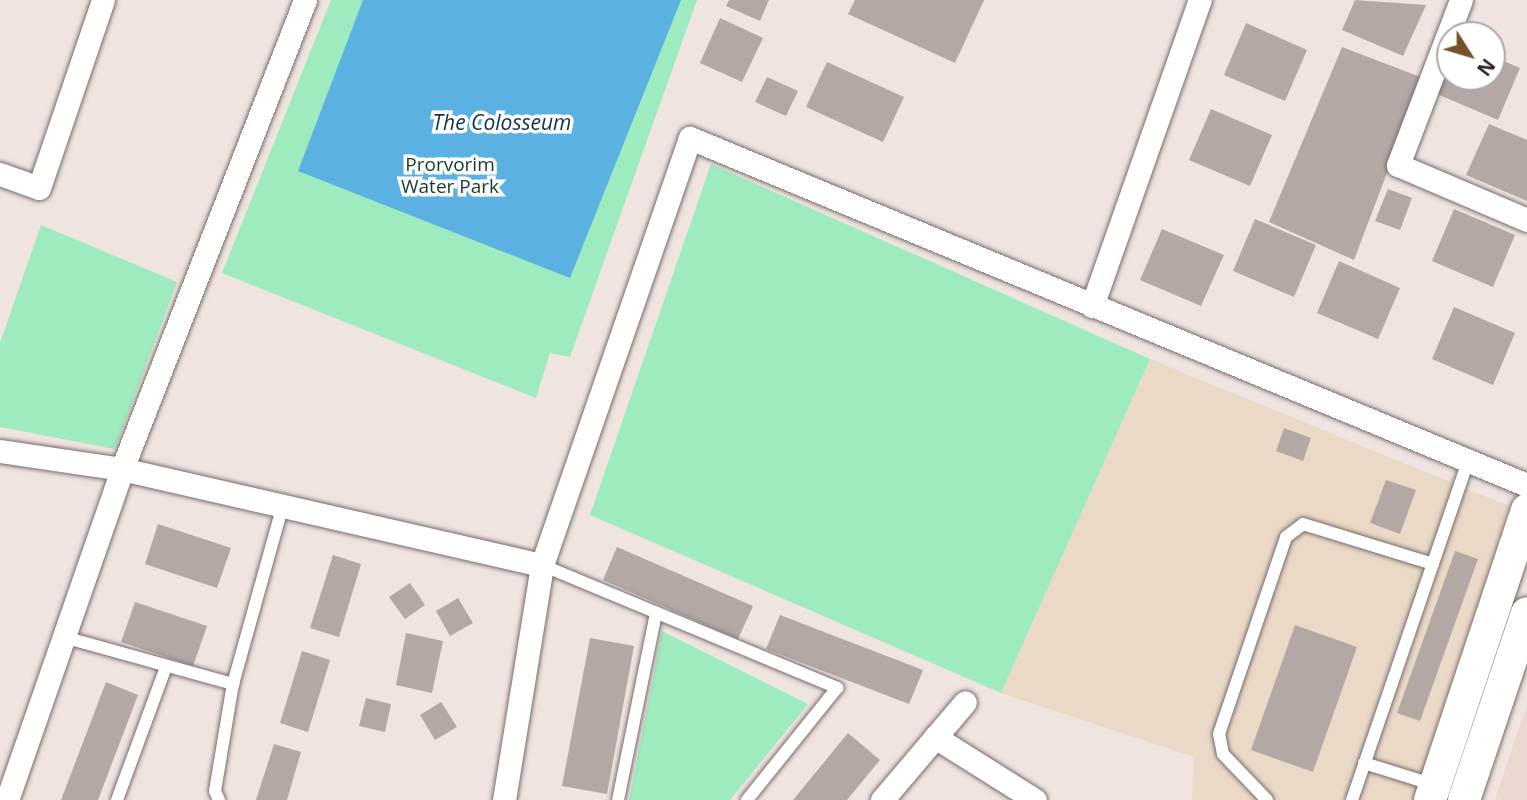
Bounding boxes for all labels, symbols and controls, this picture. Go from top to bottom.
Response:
north arrow [1436,21,1506,91]
text: N [1471,53,1501,81]
water label: The Colosseum [433,109,571,135]
park label: Prorvorim Water Park [401,154,499,198]

